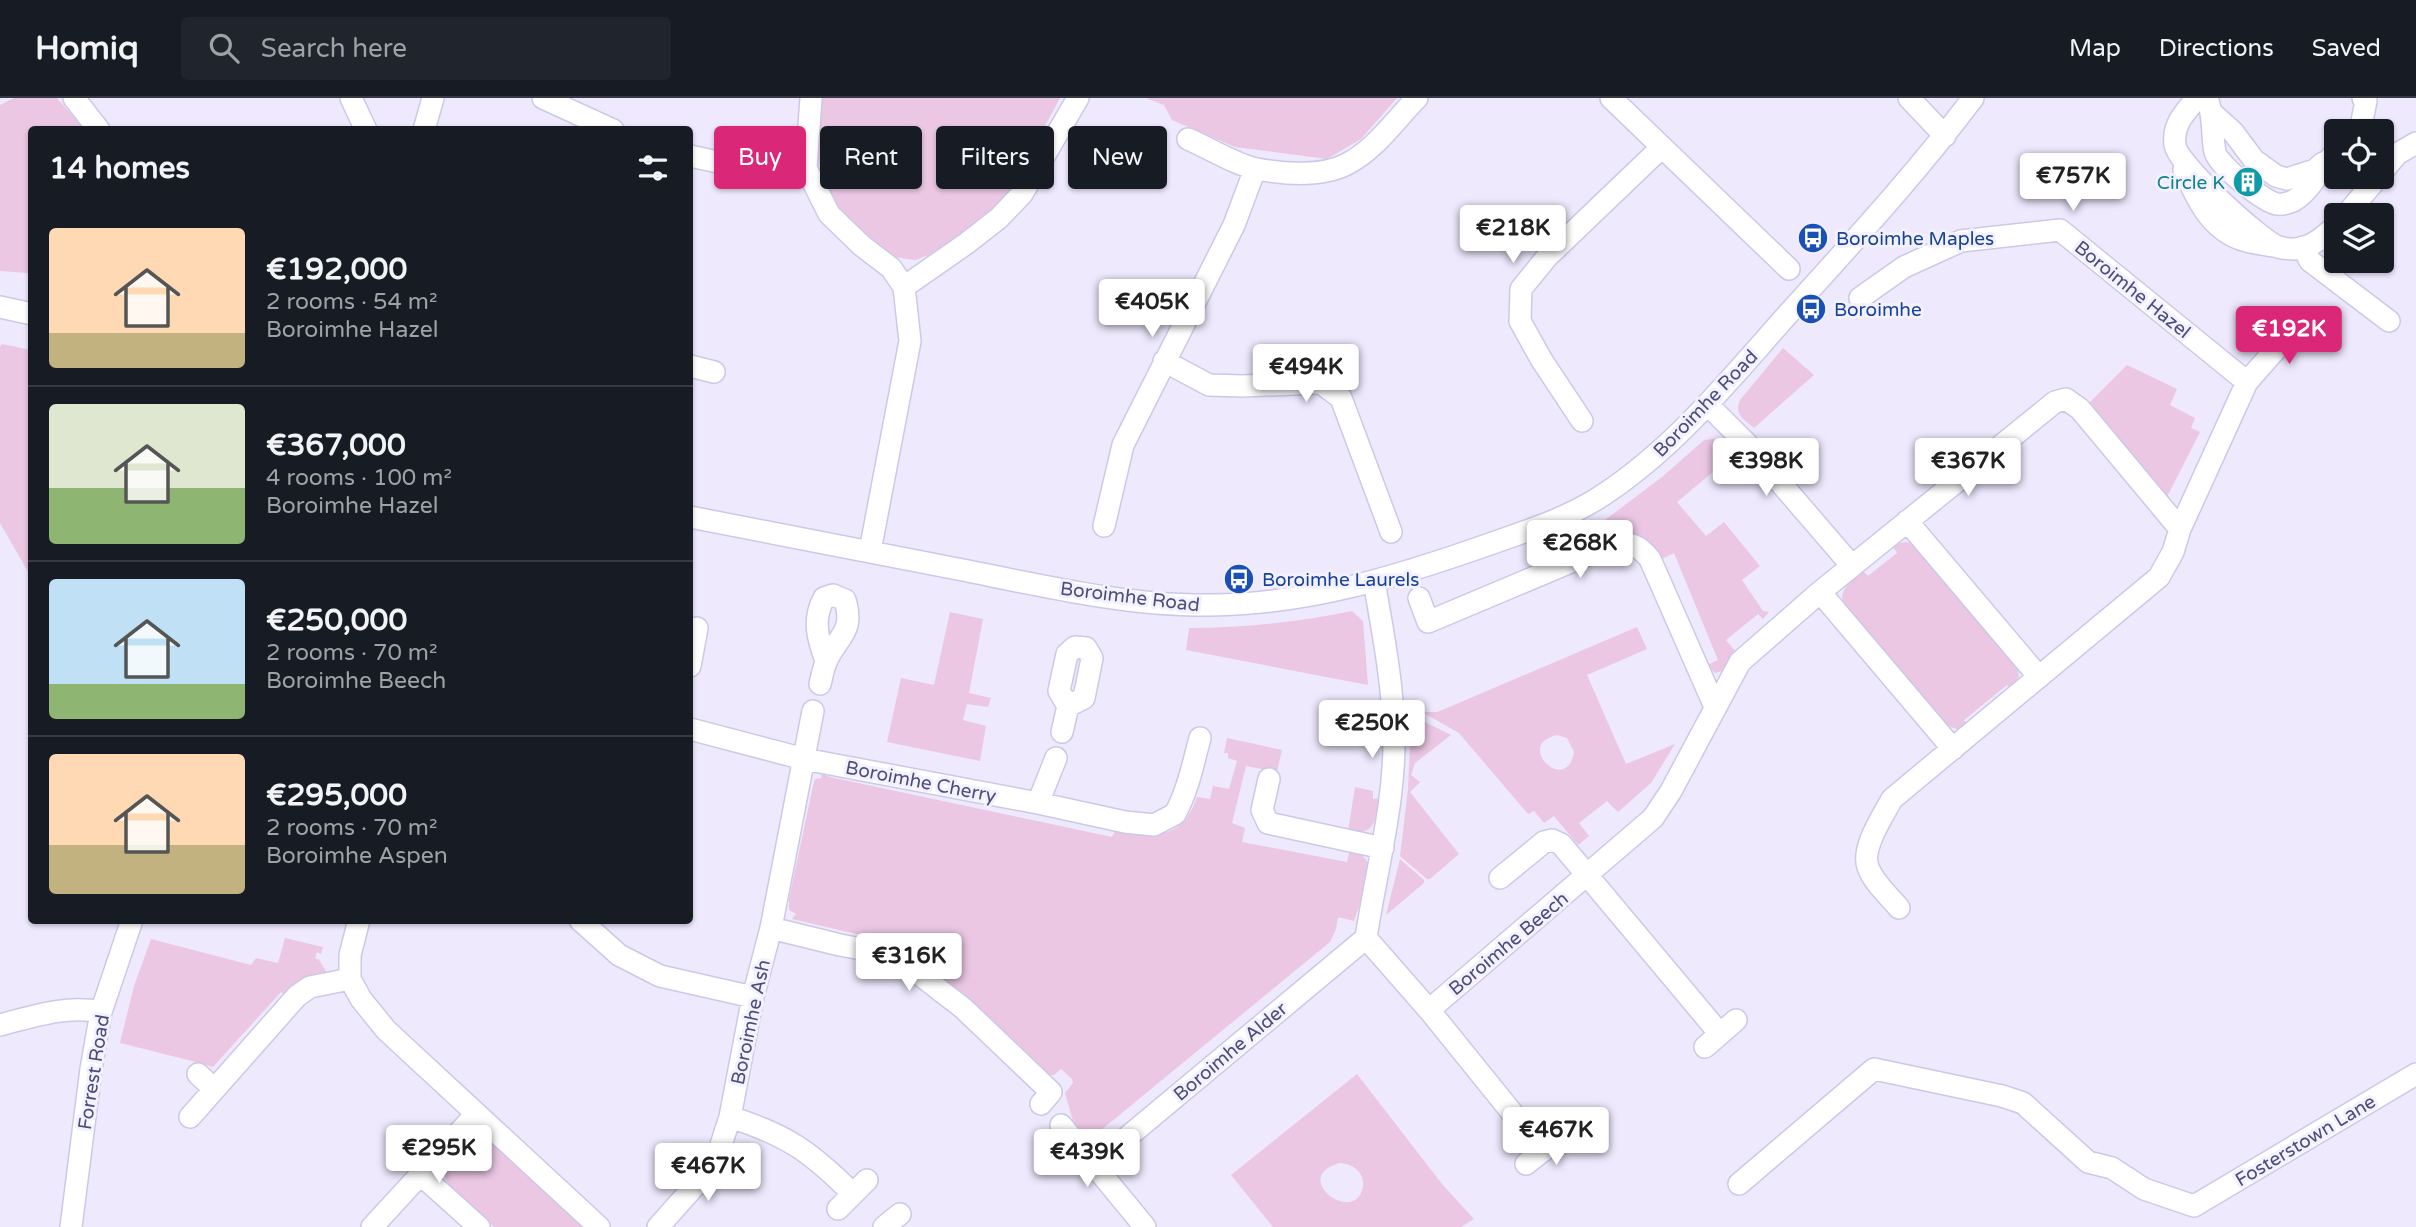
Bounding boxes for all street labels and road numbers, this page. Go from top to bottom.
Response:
street label: Boroimhe Hazel [2070,236,2195,343]
street label: Boroimhe Road [1649,346,1762,462]
street label: Boroimhe Road [1059,578,1201,616]
street label: Boroimhe Cherry [844,757,998,807]
street label: Boroimhe Beech [1445,887,1573,1000]
street label: Boroimhe Ash [727,958,775,1087]
street label: Boroimhe Alder [1169,997,1292,1106]
street label: Forrest Road [74,1013,114,1131]
street label: Fosterstown Lane [2231,1090,2380,1191]

